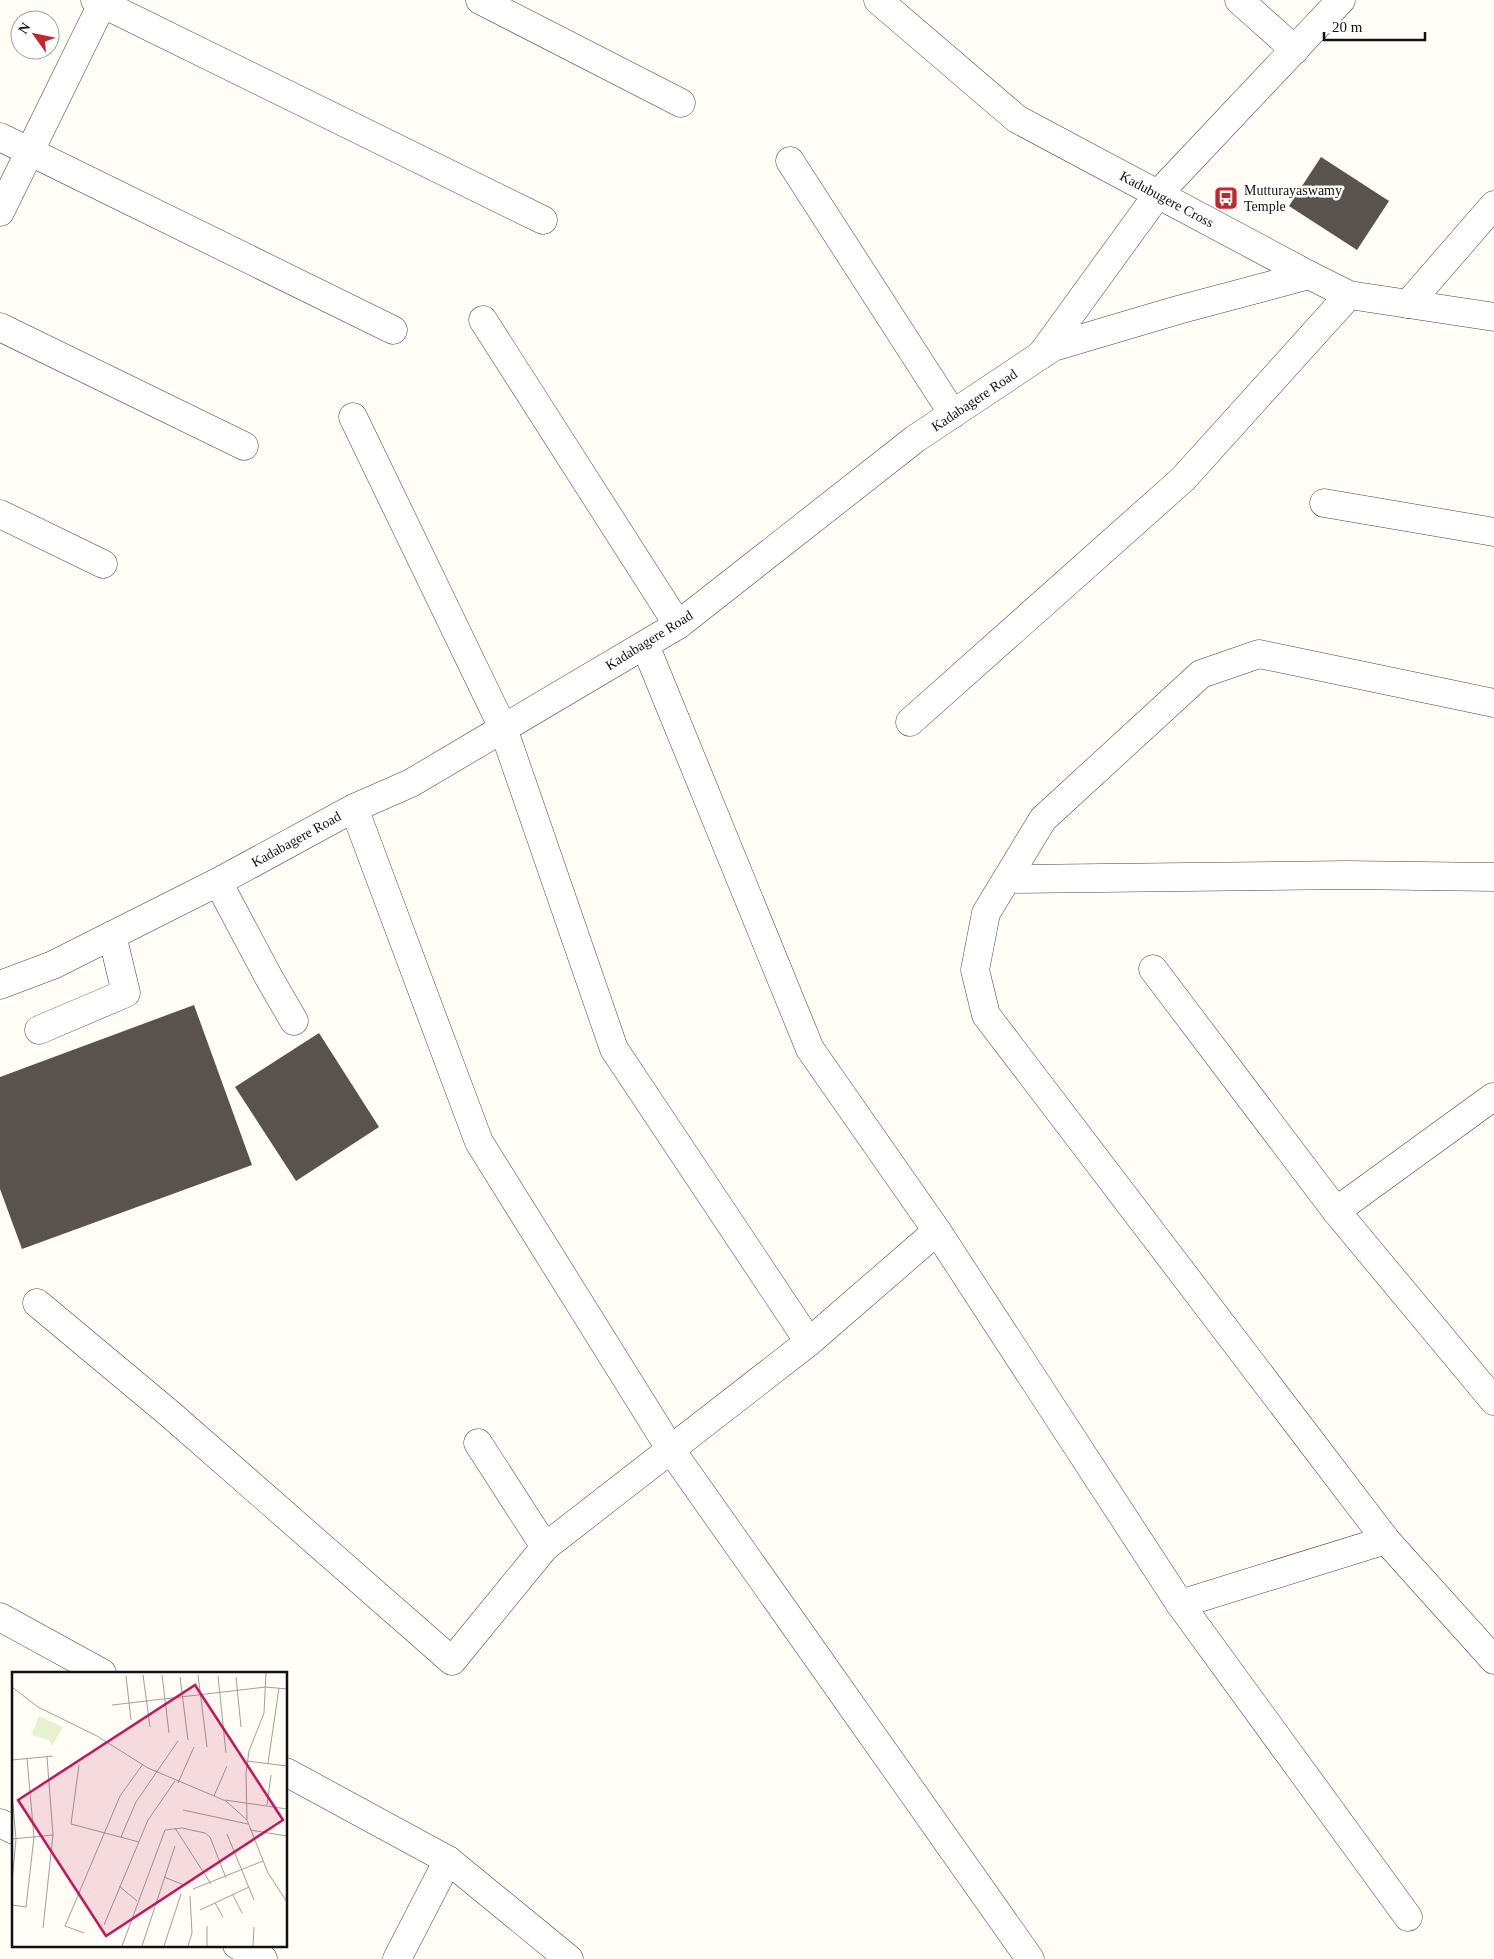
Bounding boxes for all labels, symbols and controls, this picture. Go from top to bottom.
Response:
north arrow [10,10,60,60]
scale bar [1324,10,1425,42]
text: 20 m [1332,19,1363,35]
text: N [15,20,34,37]
street label: Kadubugere Cross [1117,168,1216,230]
place label: Mutturayaswamy Temple [1244,183,1342,214]
bus stop icon: Mutturayaswamy Temple [1213,185,1239,211]
street label: Kadabagere Road [929,366,1020,435]
street label: Kadabagere Road [603,608,696,673]
street label: Kadabagere Road [249,809,344,870]
inset map [12,1672,288,1946]

